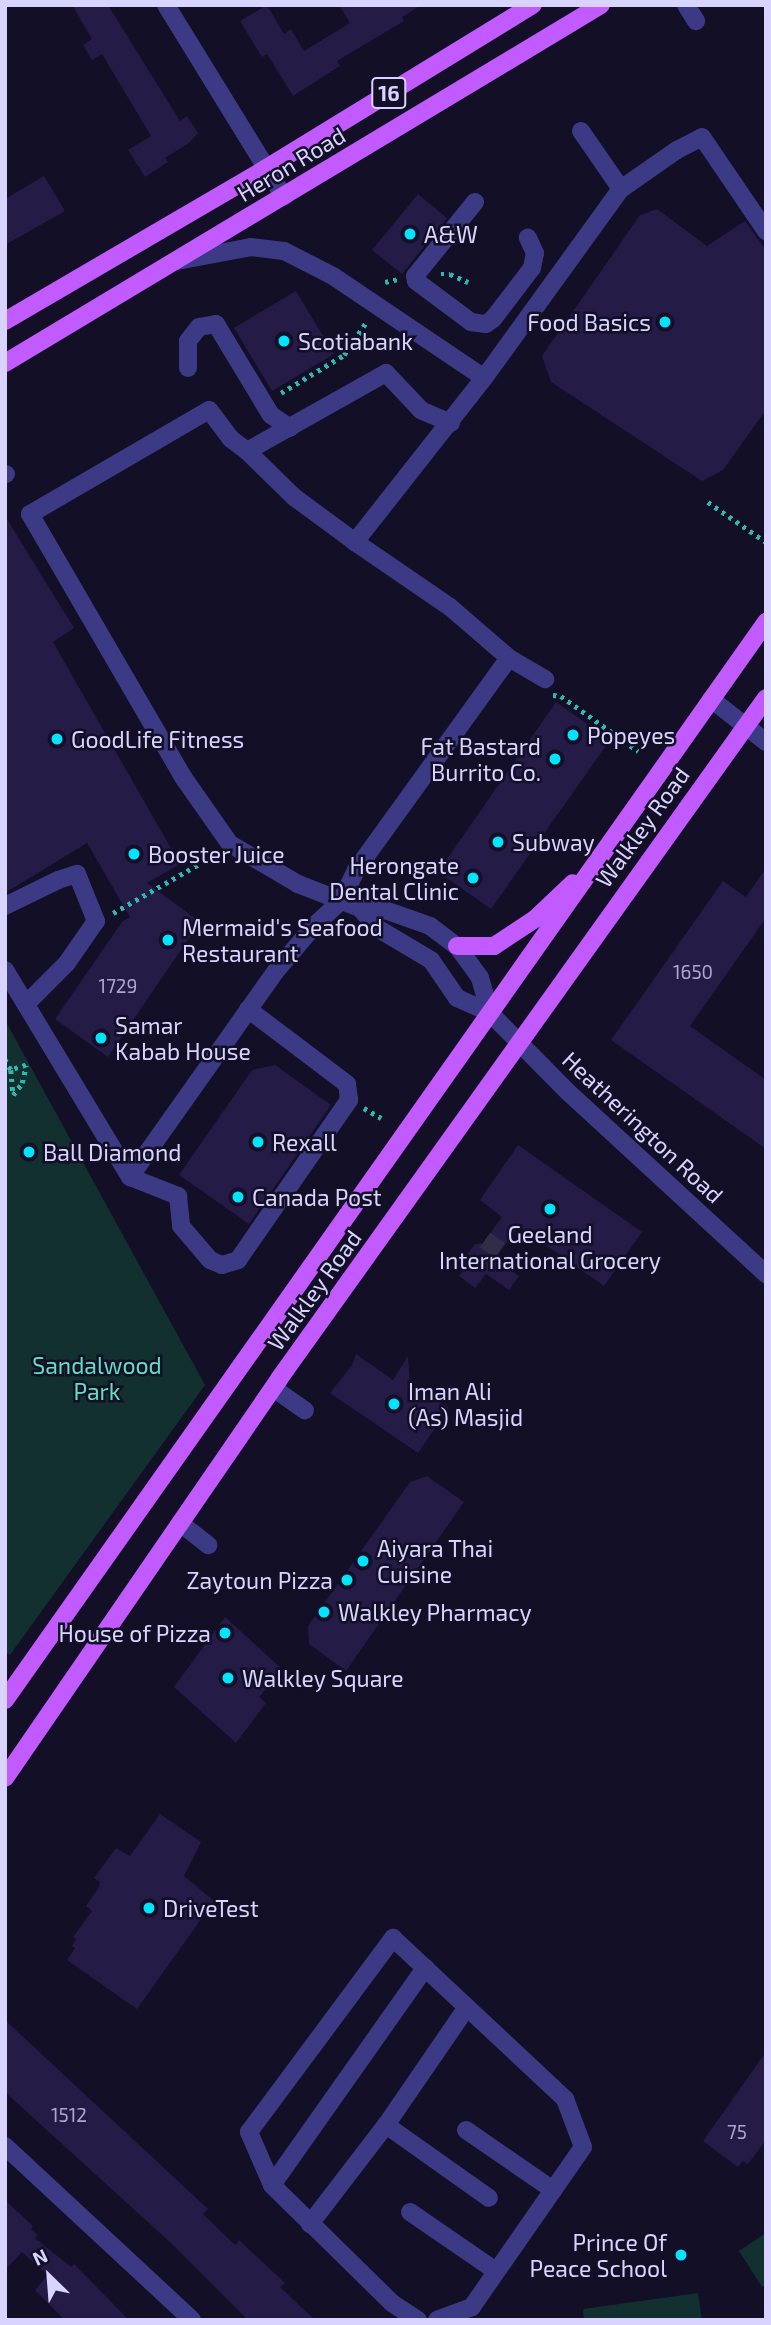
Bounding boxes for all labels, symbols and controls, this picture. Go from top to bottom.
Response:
road number: 16 [370,76,408,110]
street label: Heron Road [232,121,350,207]
place label: A&W [424,220,478,248]
marker: A&W [402,226,418,242]
place label: Food Basics [527,308,651,336]
marker: Food Basics [657,314,673,330]
place label: Scotiabank [298,327,413,355]
marker: Scotiabank [276,333,292,349]
place label: Popeyes [587,721,675,749]
place label: GoodLife Fitness [71,725,244,753]
marker: Popeyes [565,727,581,743]
marker: GoodLife Fitness [49,731,65,747]
place label: Fat Bastard Burrito Co. [420,732,541,786]
marker: Fat Bastard Burrito Co. [547,751,563,767]
street label: Walkley Road [589,761,695,893]
place label: Subway [512,828,595,856]
marker: Subway [490,834,506,850]
place label: Booster Juice [148,840,286,868]
marker: Booster Juice [126,846,142,862]
place label: Herongate Dental Clinic [329,851,459,905]
marker: Herongate Dental Clinic [465,870,481,886]
place label: Mermaid's Seafood Restaurant [182,913,383,967]
marker: Mermaid's Seafood Restaurant [160,932,176,948]
house number: 1650 [673,961,713,983]
house number: 1729 [99,975,137,997]
place label: Samar Kabab House [115,1011,251,1065]
marker: Samar Kabab House [93,1030,109,1046]
street label: Heatherington Road [557,1046,729,1208]
place label: Rexall [272,1128,337,1156]
marker: Rexall [250,1134,266,1150]
place label: Ball Diamond [43,1138,182,1166]
marker: Ball Diamond [21,1144,37,1160]
place label: Canada Post [252,1183,382,1211]
marker: Canada Post [230,1189,246,1205]
marker: Geeland International Grocery [542,1201,558,1217]
place label: Geeland International Grocery [439,1220,661,1274]
street label: Walkley Road [261,1224,367,1356]
park label: Sandalwood Park [32,1351,162,1405]
place label: Iman Ali (As) Masjid [408,1377,523,1431]
marker: Iman Ali (As) Masjid [386,1396,402,1412]
place label: Aiyara Thai Cuisine [377,1534,494,1588]
marker: Aiyara Thai Cuisine [355,1553,371,1569]
place label: Zaytoun Pizza [186,1566,333,1594]
marker: Zaytoun Pizza [339,1572,355,1588]
place label: Walkley Pharmacy [338,1598,532,1626]
marker: Walkley Pharmacy [316,1604,332,1620]
place label: House of Pizza [58,1619,211,1647]
marker: House of Pizza [217,1625,233,1641]
place label: Walkley Square [242,1664,404,1692]
marker: Walkley Square [220,1670,236,1686]
place label: DriveTest [163,1894,259,1922]
marker: DriveTest [141,1900,157,1916]
house number: 1512 [51,2104,87,2126]
house number: 75 [727,2121,747,2143]
place label: Prince Of Peace School [530,2228,667,2282]
north arrow [14,2241,84,2311]
text: N [29,2243,51,2270]
marker: Prince Of Peace School [673,2247,689,2263]

